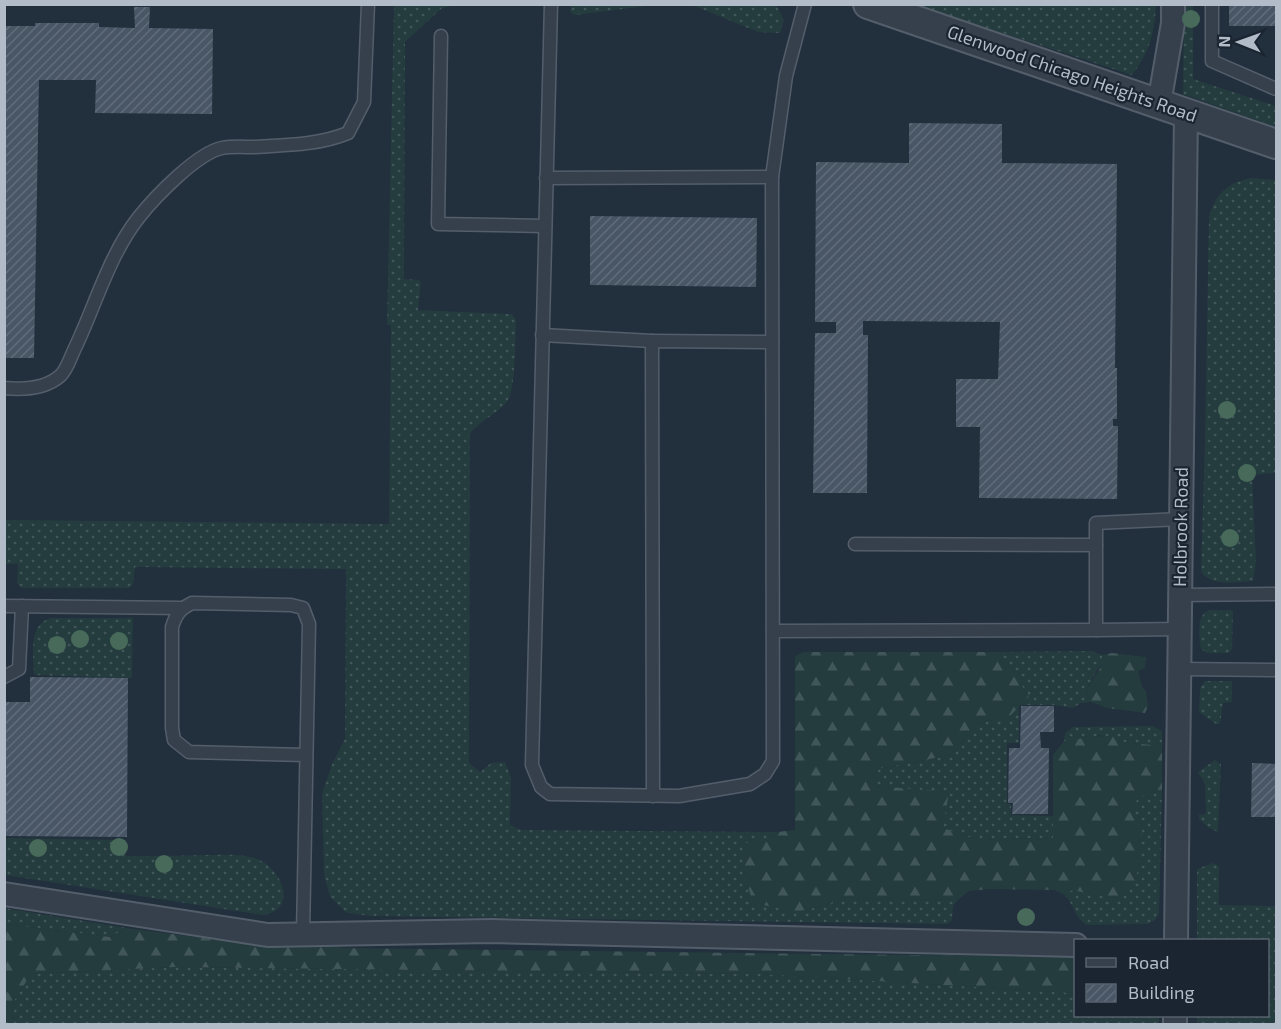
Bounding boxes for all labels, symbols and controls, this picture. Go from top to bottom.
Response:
north arrow [1209,12,1269,72]
street label: Glenwood Chicago Heights Road [945,20,1200,126]
text: N [1214,36,1233,48]
street label: Holbrook Road [1168,467,1192,587]
legend [1074,939,1269,1017]
text: Road [1128,951,1169,973]
text: Building [1128,981,1195,1003]

